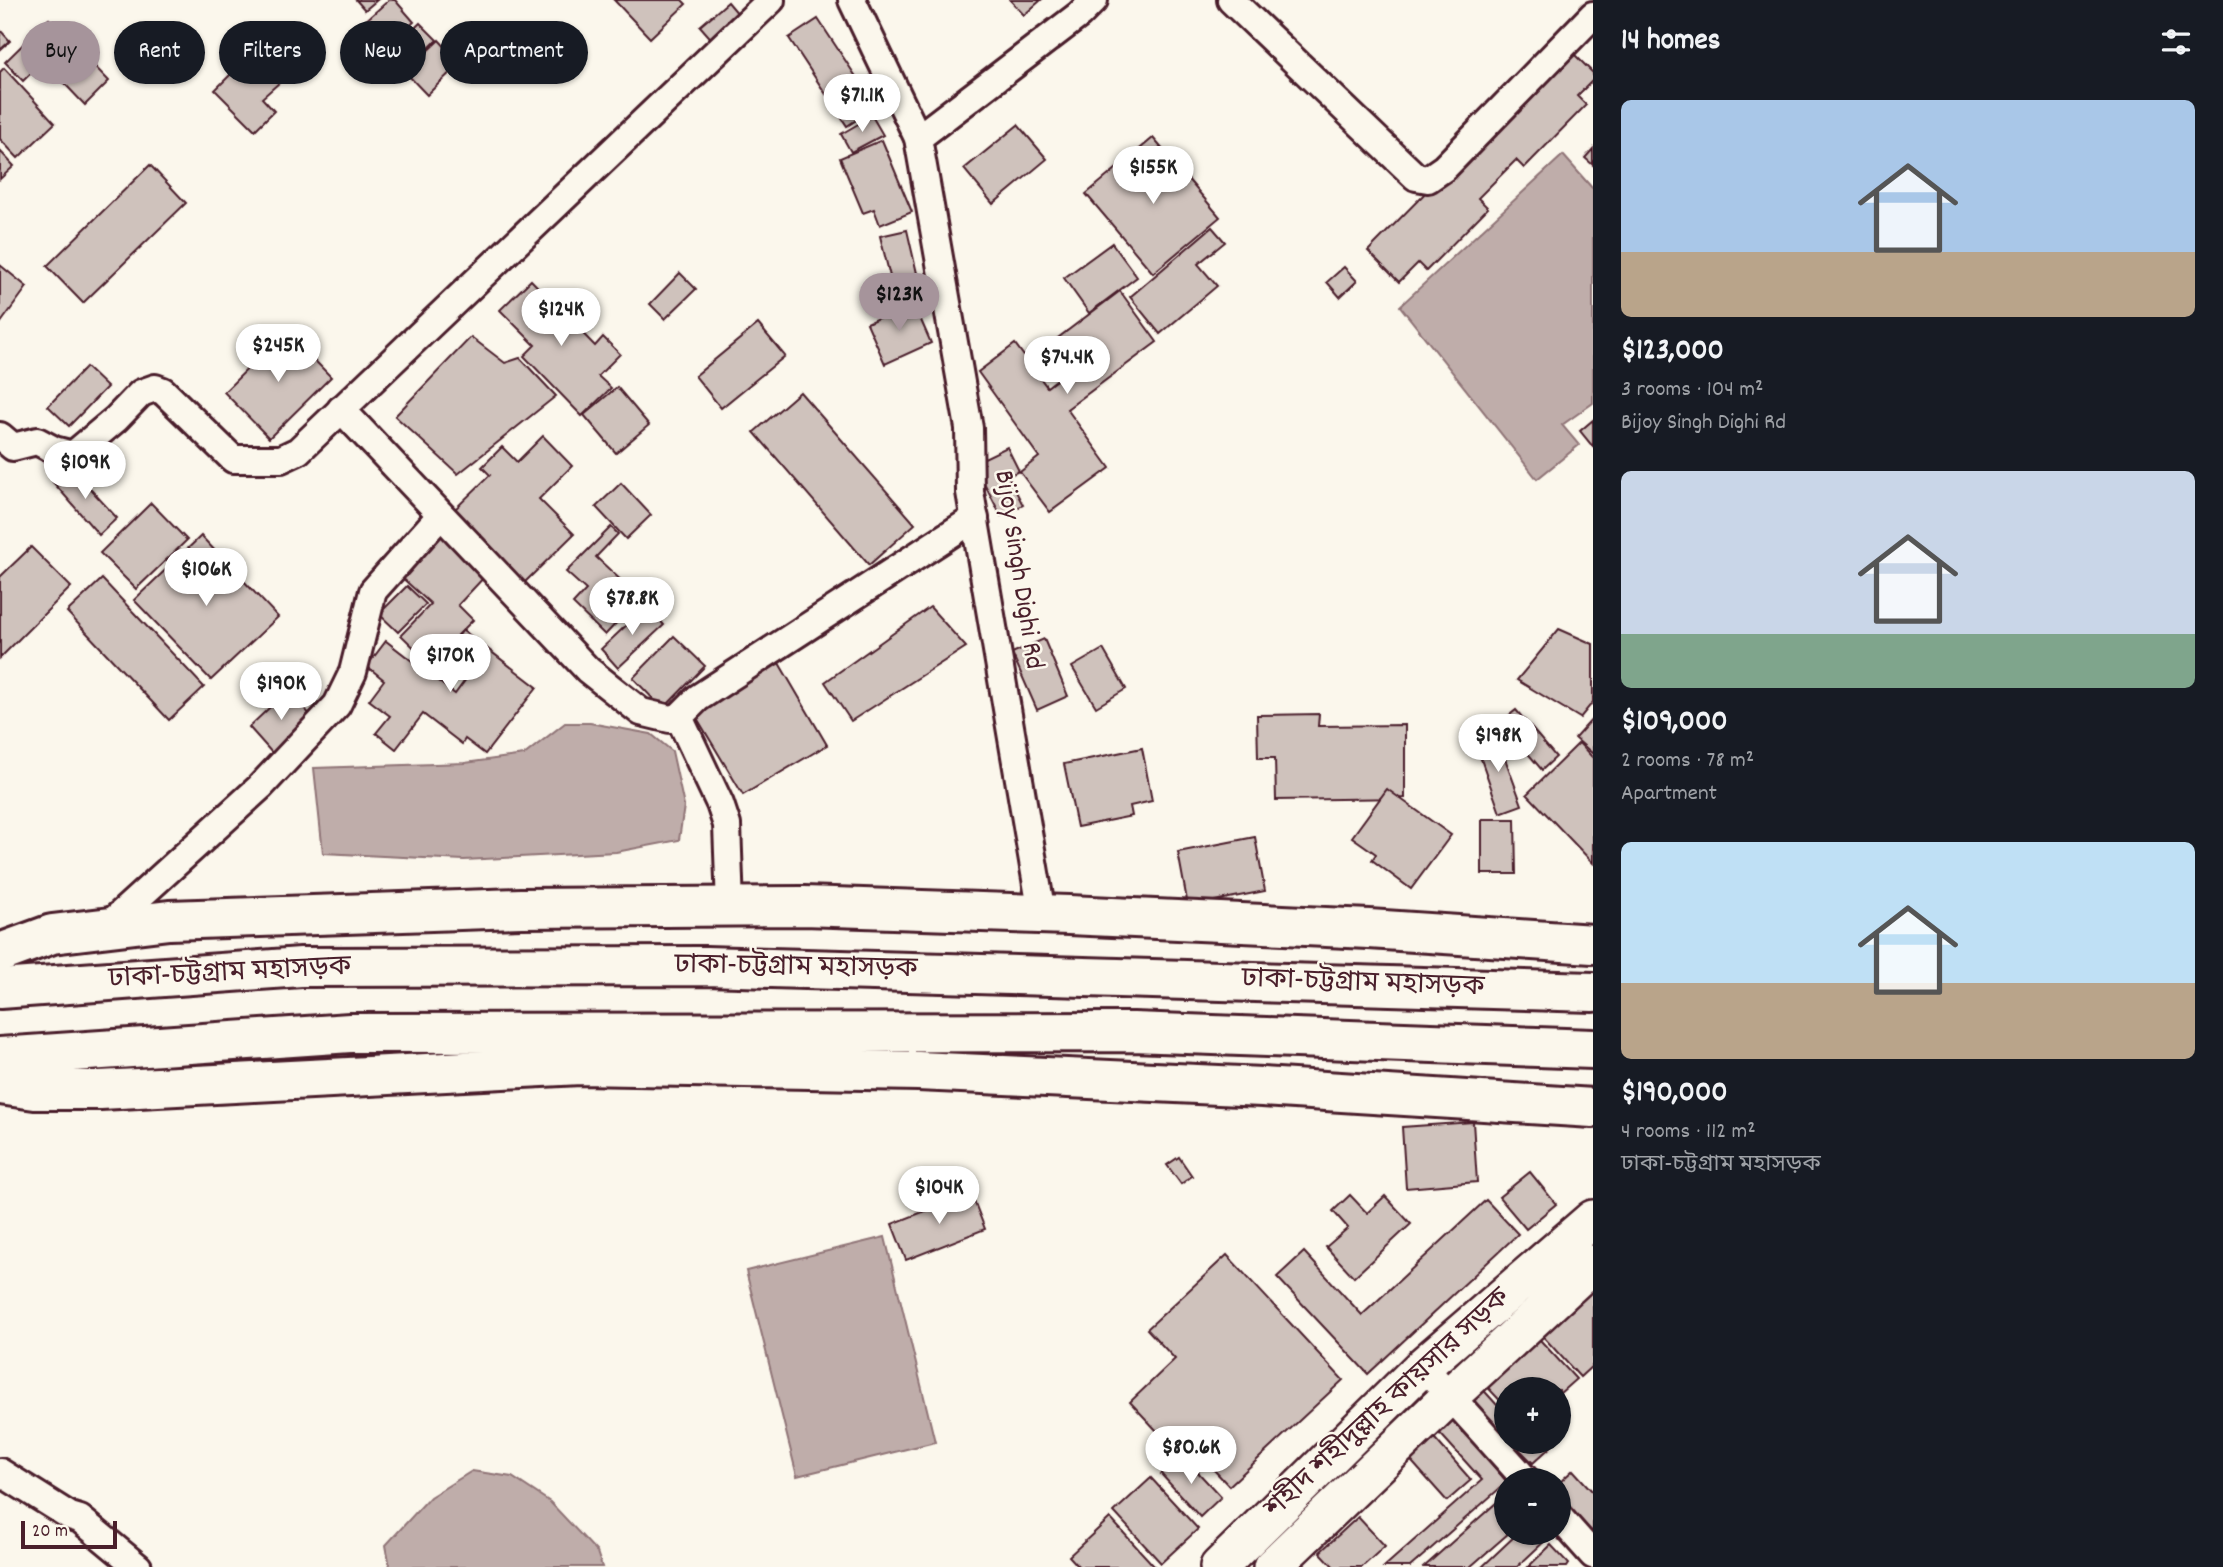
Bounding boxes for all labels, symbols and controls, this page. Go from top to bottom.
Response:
chip: Buy [21,21,100,84]
chip: Rent [114,21,205,84]
chip: Filters [219,21,326,84]
chip: New [340,21,426,84]
chip: Apartment [440,21,588,84]
text: 14 homes [1621,21,1720,64]
icon: filters [2157,23,2195,61]
pin: $71.1K [805,74,919,134]
text: $71.1K [840,80,885,113]
icon: home [1845,145,1971,271]
pin: $155K [1104,146,1202,206]
text: $155K [1129,152,1177,185]
pin: $123K [850,274,948,333]
text: $123K [875,279,923,312]
pin: $124K [512,288,610,348]
text: $124K [538,294,584,327]
pin: $245K [229,324,327,384]
text: $245K [252,330,304,363]
text: $123,000 [1621,331,1724,374]
pin: $74.4K [1010,336,1124,396]
text: $74.4K [1040,342,1094,375]
text: 3 rooms · 104 m² [1621,374,1763,407]
text: Bijoy Singh Dighi Rd [1621,407,1786,440]
pin: $109K [36,442,134,501]
text: $109K [60,447,110,480]
street label: Bijoy Singh Dighi Rd [982,468,1052,672]
icon: home [1845,516,1971,642]
pin: $106K [157,548,255,608]
text: $106K [180,554,232,587]
pin: $78.8K [575,578,689,637]
text: $78.8K [605,583,659,616]
pin: $170K [401,634,499,694]
text: $170K [426,640,474,673]
pin: $190K [232,662,330,722]
text: $190K [256,668,306,701]
text: $109,000 [1621,702,1728,745]
pin: $198K [1449,714,1547,774]
text: $198K [1474,720,1522,753]
text: 2 rooms · 78 m² [1621,745,1754,778]
text: Apartment [1621,778,1717,811]
icon: home [1845,887,1971,1013]
street label: ঢাকা-চট্টগ্রাম মহাসড়ক [673,946,918,991]
street label: ঢাকা-চট্টগ্রাম মহাসড়ক [106,948,353,1001]
street label: ঢাকা-চট্টগ্রাম মহাসড়ক [1240,960,1486,1009]
text: $190,000 [1621,1073,1728,1116]
text: 4 rooms · 112 m² [1621,1116,1756,1149]
text: ঢাকা-চট্টগ্রাম মহাসড়ক [1621,1149,1821,1182]
pin: $104K [890,1166,988,1226]
text: $104K [914,1172,964,1205]
street label: শহীদ শহীদুল্লাহ কায়সার সড়ক [1256,1279,1521,1531]
map controls [1494,1377,1571,1545]
button: + [1494,1377,1571,1454]
pin: $80.6K [1134,1426,1248,1486]
text: $80.6K [1161,1432,1221,1465]
button: − [1494,1468,1571,1545]
scale bar [21,1518,117,1550]
text: 20 m [32,1519,68,1546]

